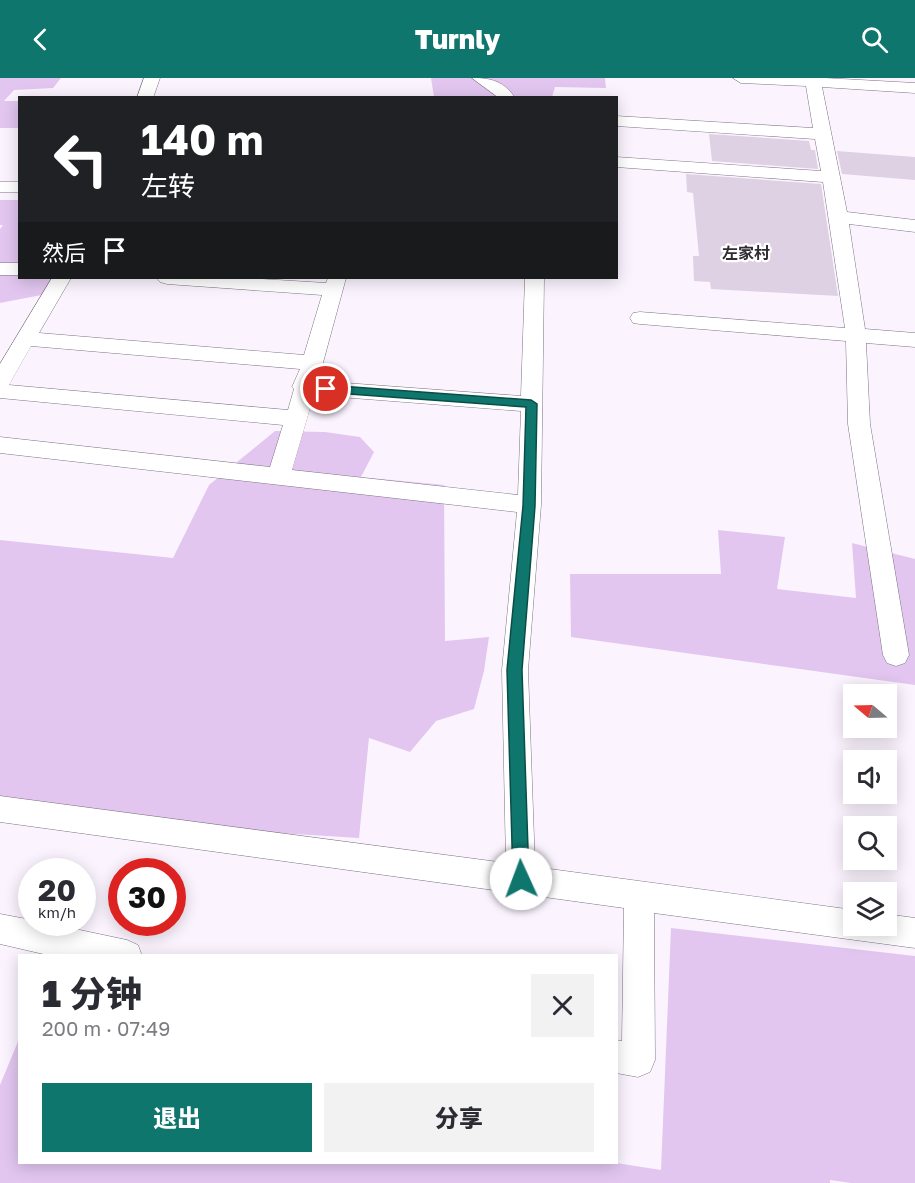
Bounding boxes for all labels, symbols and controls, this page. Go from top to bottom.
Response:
icon: back [24,23,57,56]
text: Turnly [415,23,500,55]
icon: search [858,23,891,56]
text: 140 m [141,114,263,164]
icon: left [42,120,120,198]
text: 左转 [141,170,195,202]
icon: arrive [98,234,131,267]
text: 然后 [42,239,86,266]
district label: 左家村 [722,243,770,263]
pin [300,363,351,414]
icon: arrive [309,372,342,405]
north arrow [843,684,897,738]
map controls [843,684,897,936]
button: sound [843,750,897,804]
button: search [843,816,897,870]
position arrow [489,847,553,911]
speed limit sign: 30 [108,858,186,936]
text: 20 [38,872,76,908]
button: layers [843,882,897,936]
text: km/h [38,903,76,921]
text: 1 分钟 [42,972,142,1015]
button: close [531,974,594,1037]
text: 200 m · 07:49 [42,1016,170,1040]
button: 退出 [42,1083,312,1152]
button: 分享 [324,1083,594,1152]

